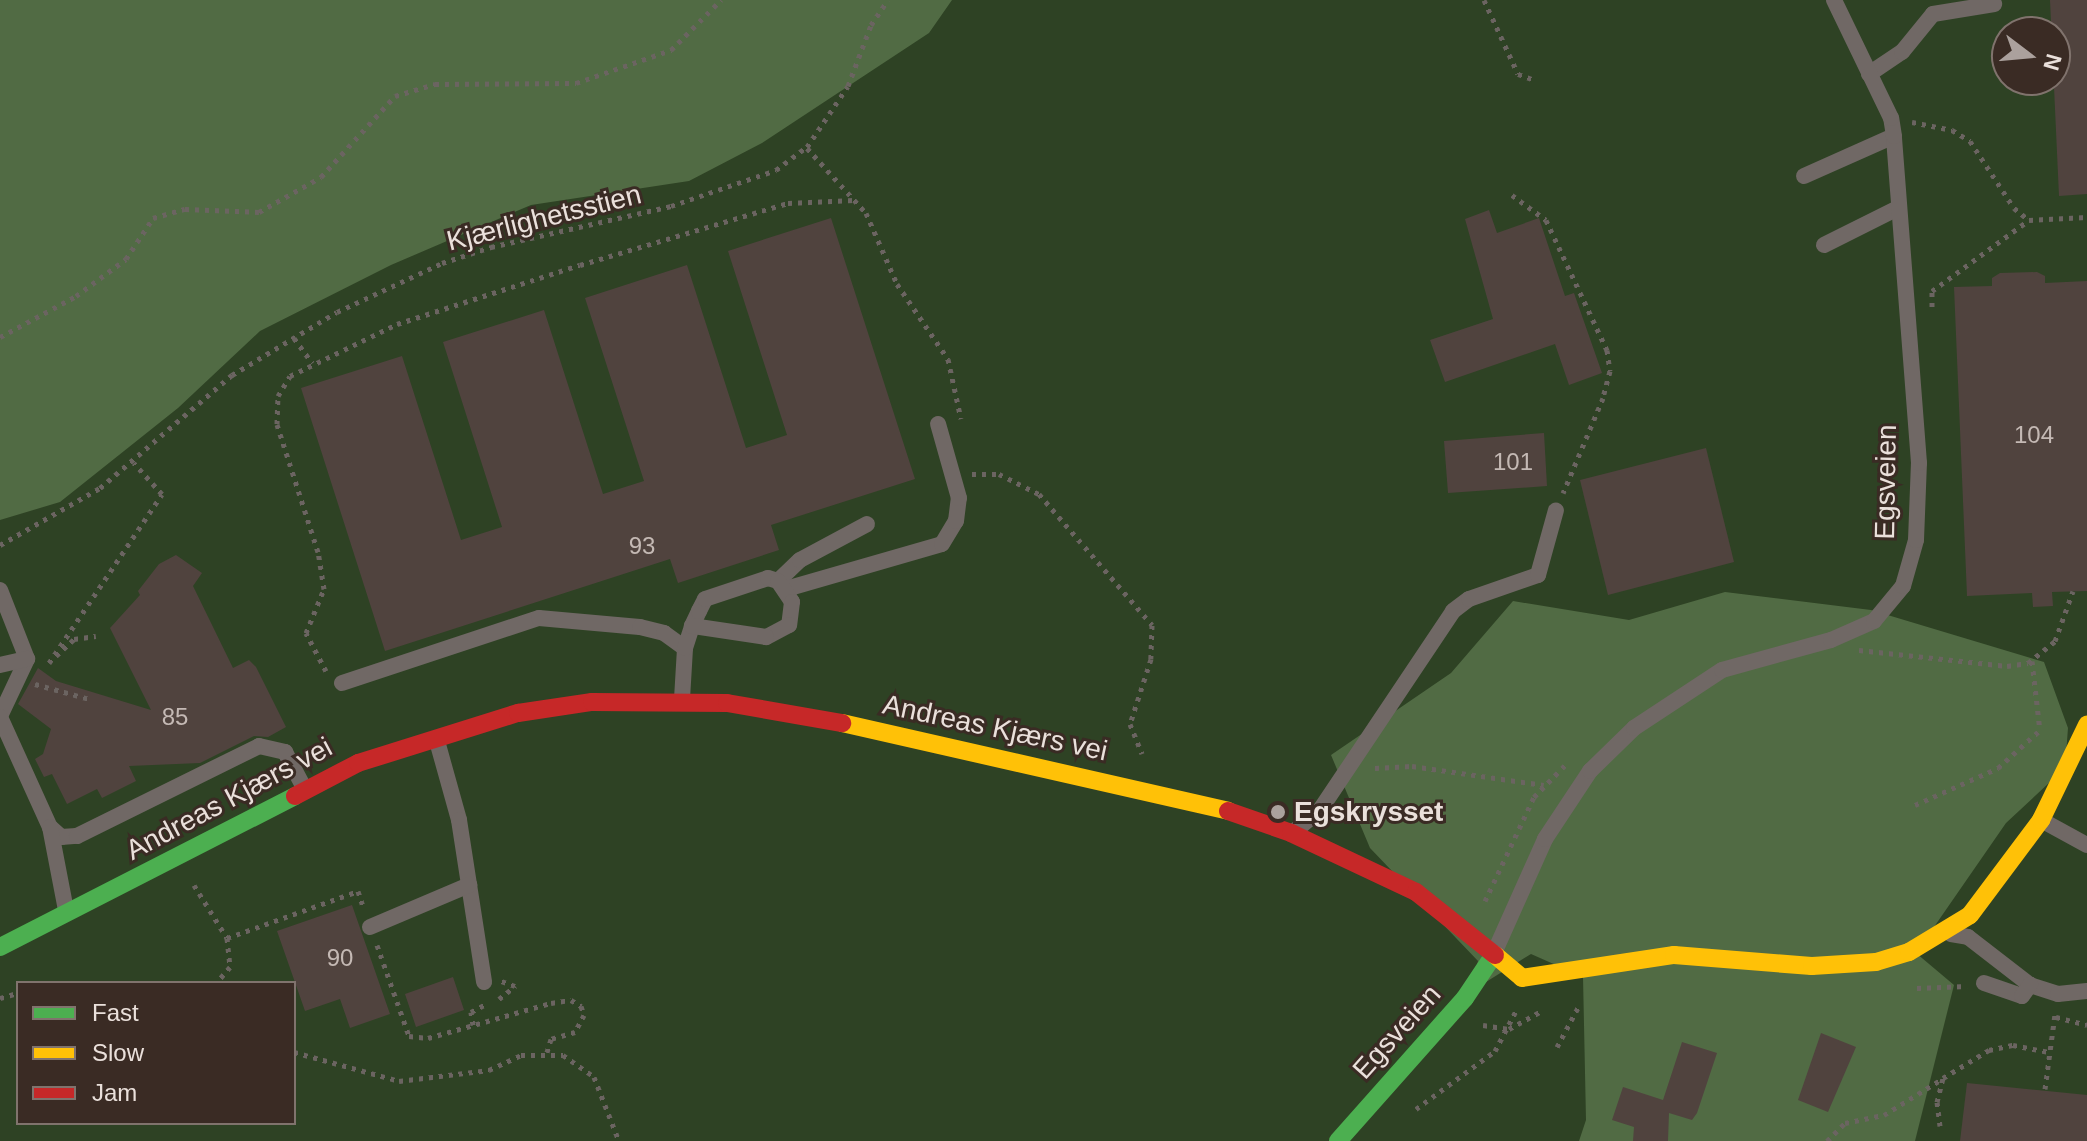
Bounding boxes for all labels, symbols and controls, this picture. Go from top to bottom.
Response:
north arrow [1991,16,2071,96]
text: N [2038,51,2067,73]
street label: Kjærlighetsstien [443,178,645,258]
house number: 104 [2014,421,2054,449]
street label: Egsveien [1868,424,1904,540]
house number: 101 [1493,448,1533,476]
house number: 93 [629,532,655,560]
street label: Andreas Kjærs vei [880,688,1110,768]
house number: 85 [162,703,188,731]
street label: Andreas Kjærs vei [120,730,338,868]
place label: Egskrysset [1294,795,1443,829]
marker: Egskrysset [1269,803,1287,821]
house number: 90 [327,944,353,972]
street label: Egsveien [1346,978,1448,1086]
legend [16,981,296,1125]
text: Fast [92,999,139,1026]
text: Slow [92,1039,144,1066]
text: Jam [92,1079,137,1106]

